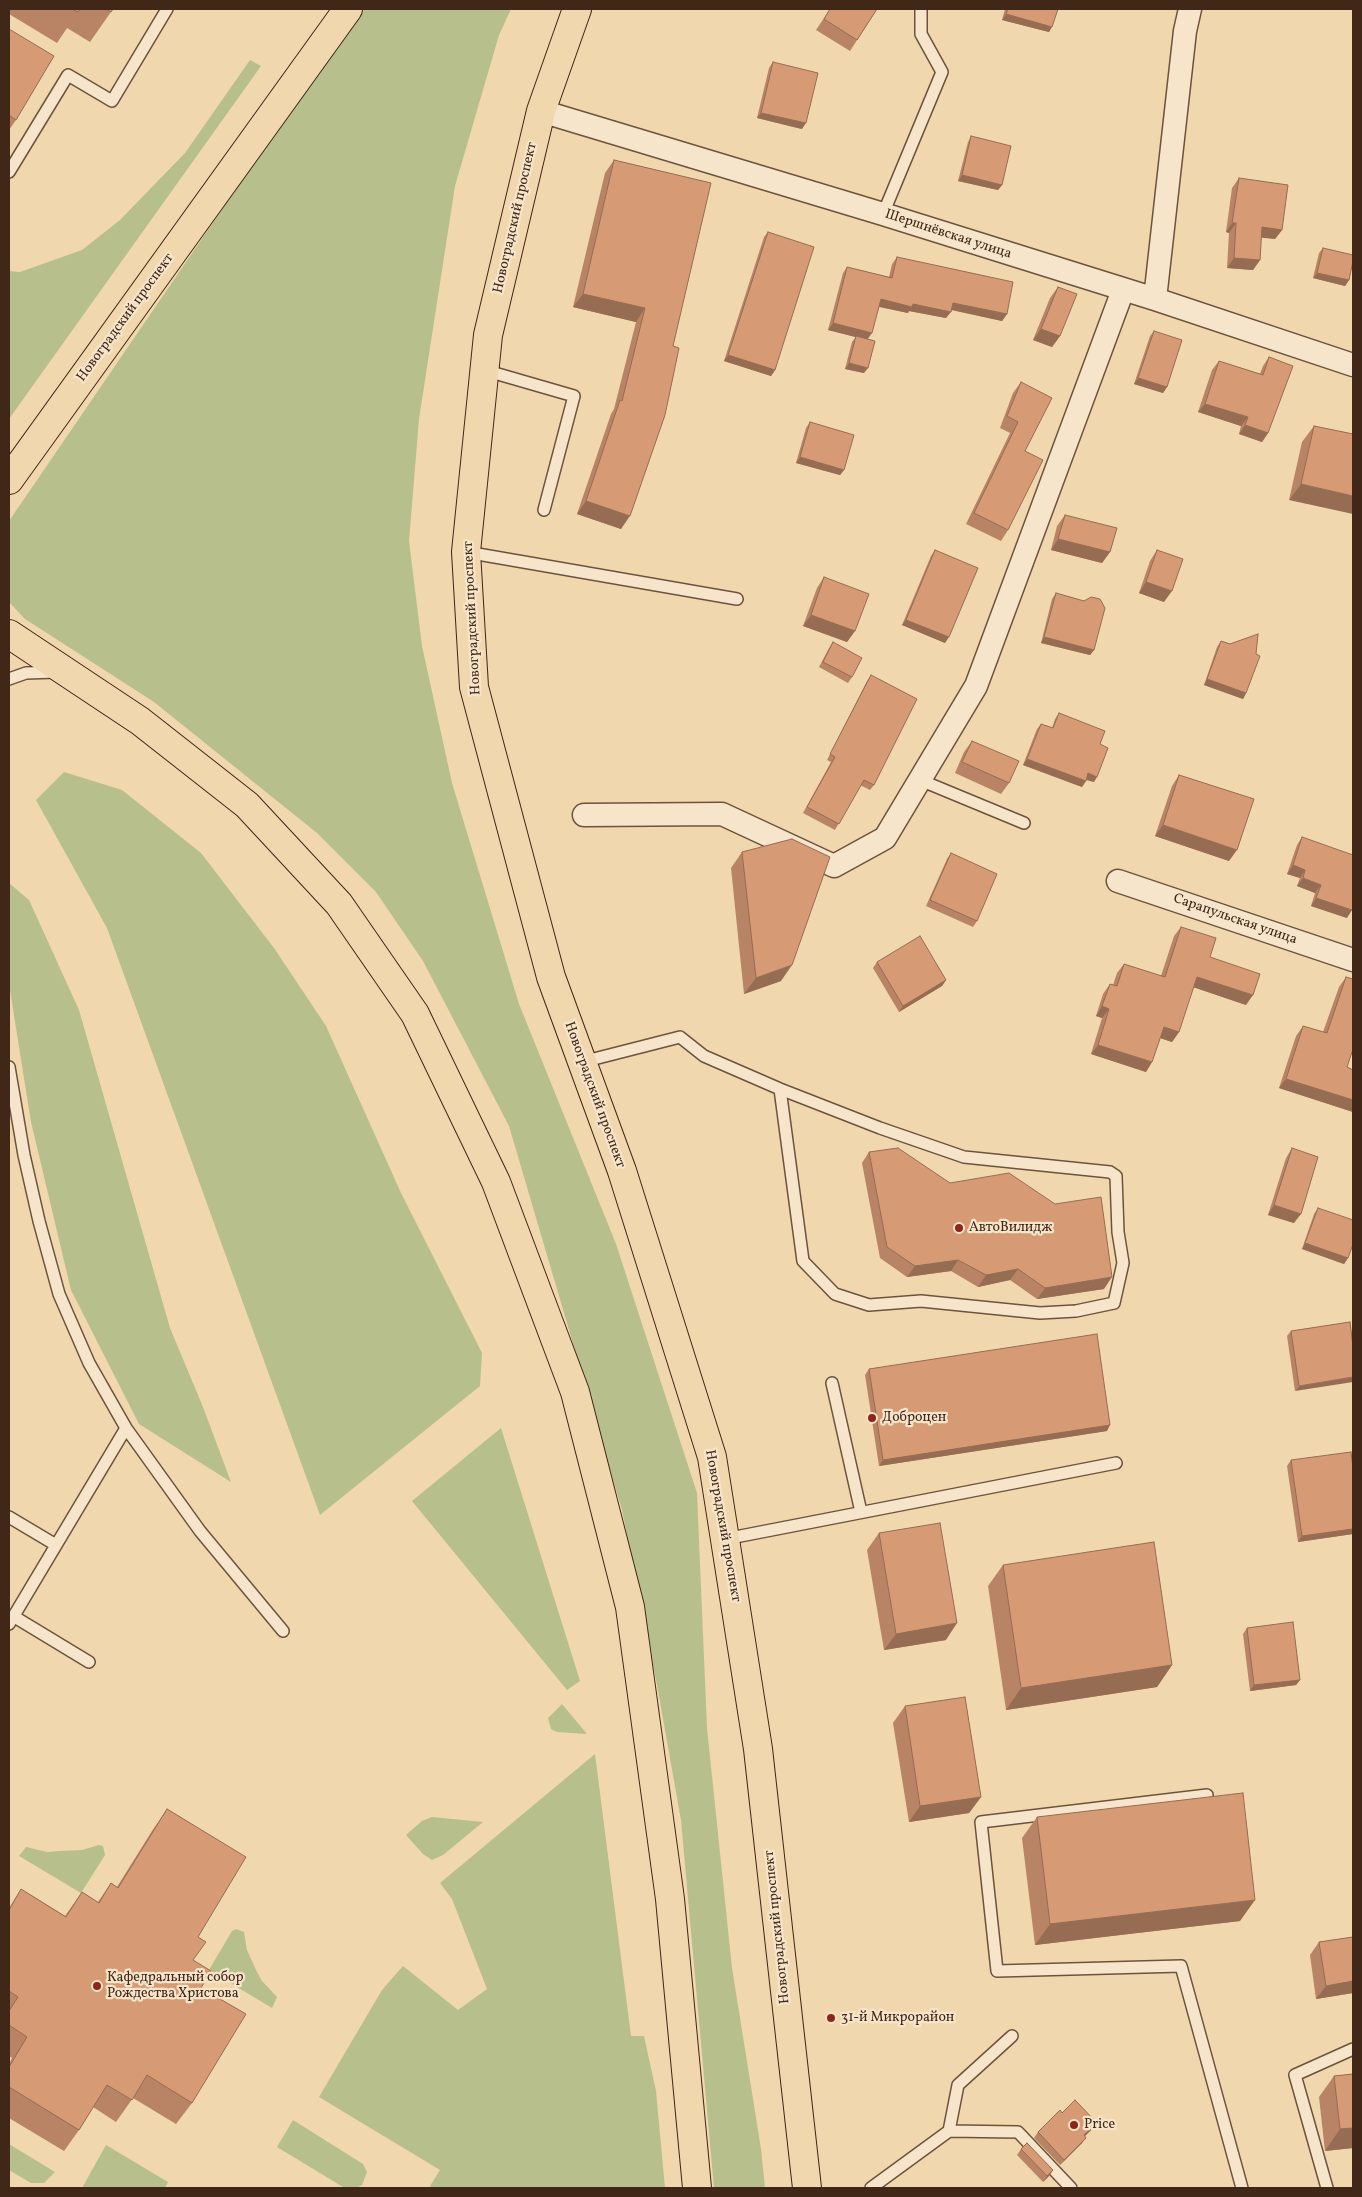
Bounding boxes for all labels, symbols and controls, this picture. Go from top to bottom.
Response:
street label: Новоградский проспект [490,141,542,295]
street label: Шершнёвская улица [882,207,1014,263]
street label: Новоградский проспект [74,251,178,385]
street label: Новоградский проспект [461,541,485,695]
street label: Сарапульская улица [1171,891,1299,949]
street label: Новоградский проспект [560,1020,628,1170]
place label: АвтоВилидж [969,1220,1052,1236]
marker: АвтоВилидж [953,1222,965,1234]
place label: Доброцен [882,1410,946,1426]
marker: Доброцен [866,1412,878,1424]
street label: Новоградский проспект [700,1449,744,1603]
street label: Новоградский проспект [762,1849,794,2005]
place label: Кафедральный собор Рождества Христова [107,1970,244,2002]
marker: Кафедральный собор Рождества Христова [91,1980,103,1992]
place label: 31-й Микрорайон [841,2010,954,2026]
marker: 31-й Микрорайон [825,2012,837,2024]
place label: Price [1084,2117,1115,2133]
marker: Price [1068,2119,1080,2131]

